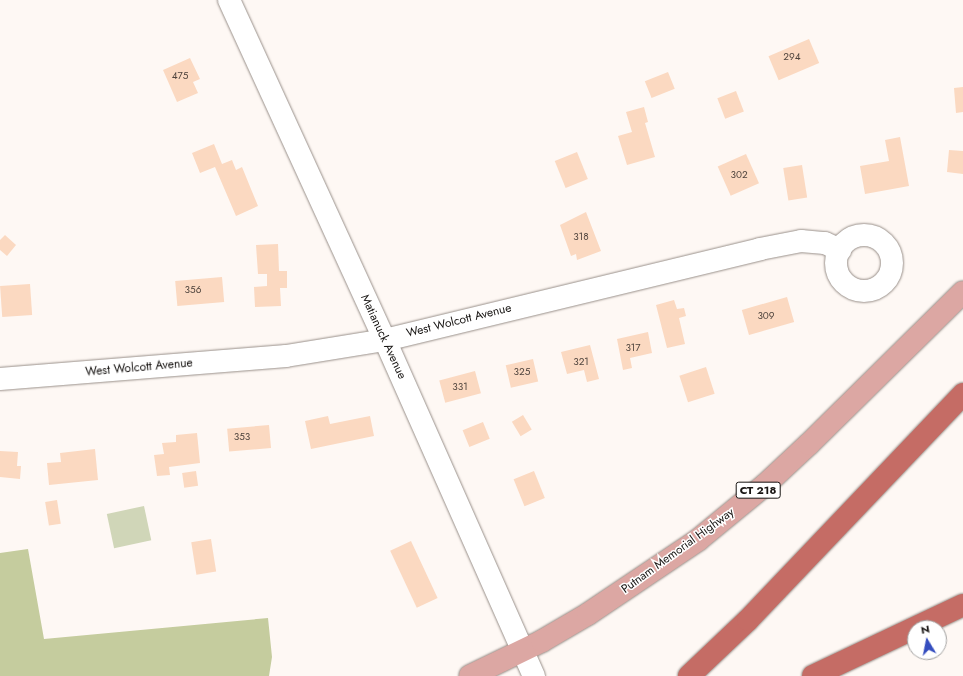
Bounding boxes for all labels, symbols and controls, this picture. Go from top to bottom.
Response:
house number: 294 [783,51,801,63]
house number: 475 [172,70,188,82]
house number: 302 [730,169,748,181]
house number: 318 [573,231,589,243]
house number: 356 [185,284,201,296]
street label: Matianuck Avenue [357,292,409,382]
street label: West Wolcott Avenue [405,301,513,341]
house number: 309 [757,310,775,322]
house number: 317 [625,342,641,354]
street label: West Wolcott Avenue [85,356,193,380]
house number: 321 [573,356,589,368]
house number: 325 [514,366,530,378]
house number: 331 [452,381,468,393]
house number: 353 [234,431,250,443]
road number: CT 218 [735,481,781,499]
street label: Putnam Memorial Highway [619,505,737,597]
north arrow [907,620,947,660]
text: N [919,621,931,638]

